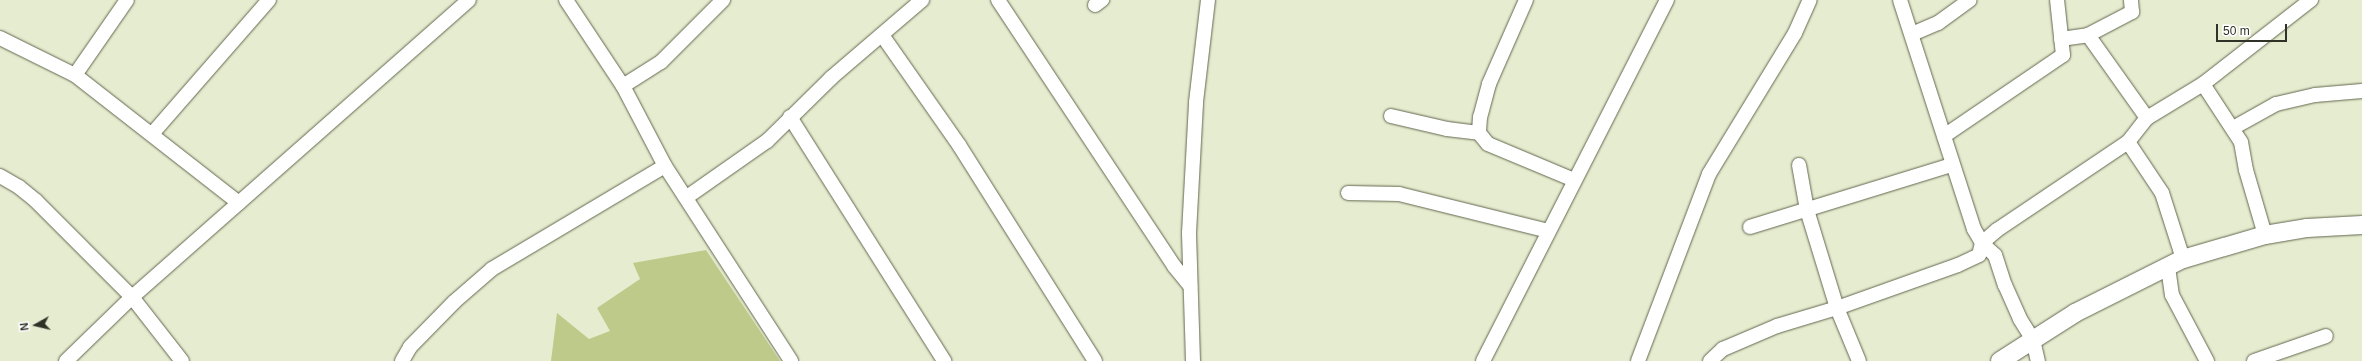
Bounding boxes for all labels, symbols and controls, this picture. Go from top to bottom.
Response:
scale bar [2218,16,2289,42]
text: 50 m [2223,24,2250,38]
north arrow [16,305,56,345]
text: N [18,322,31,331]

